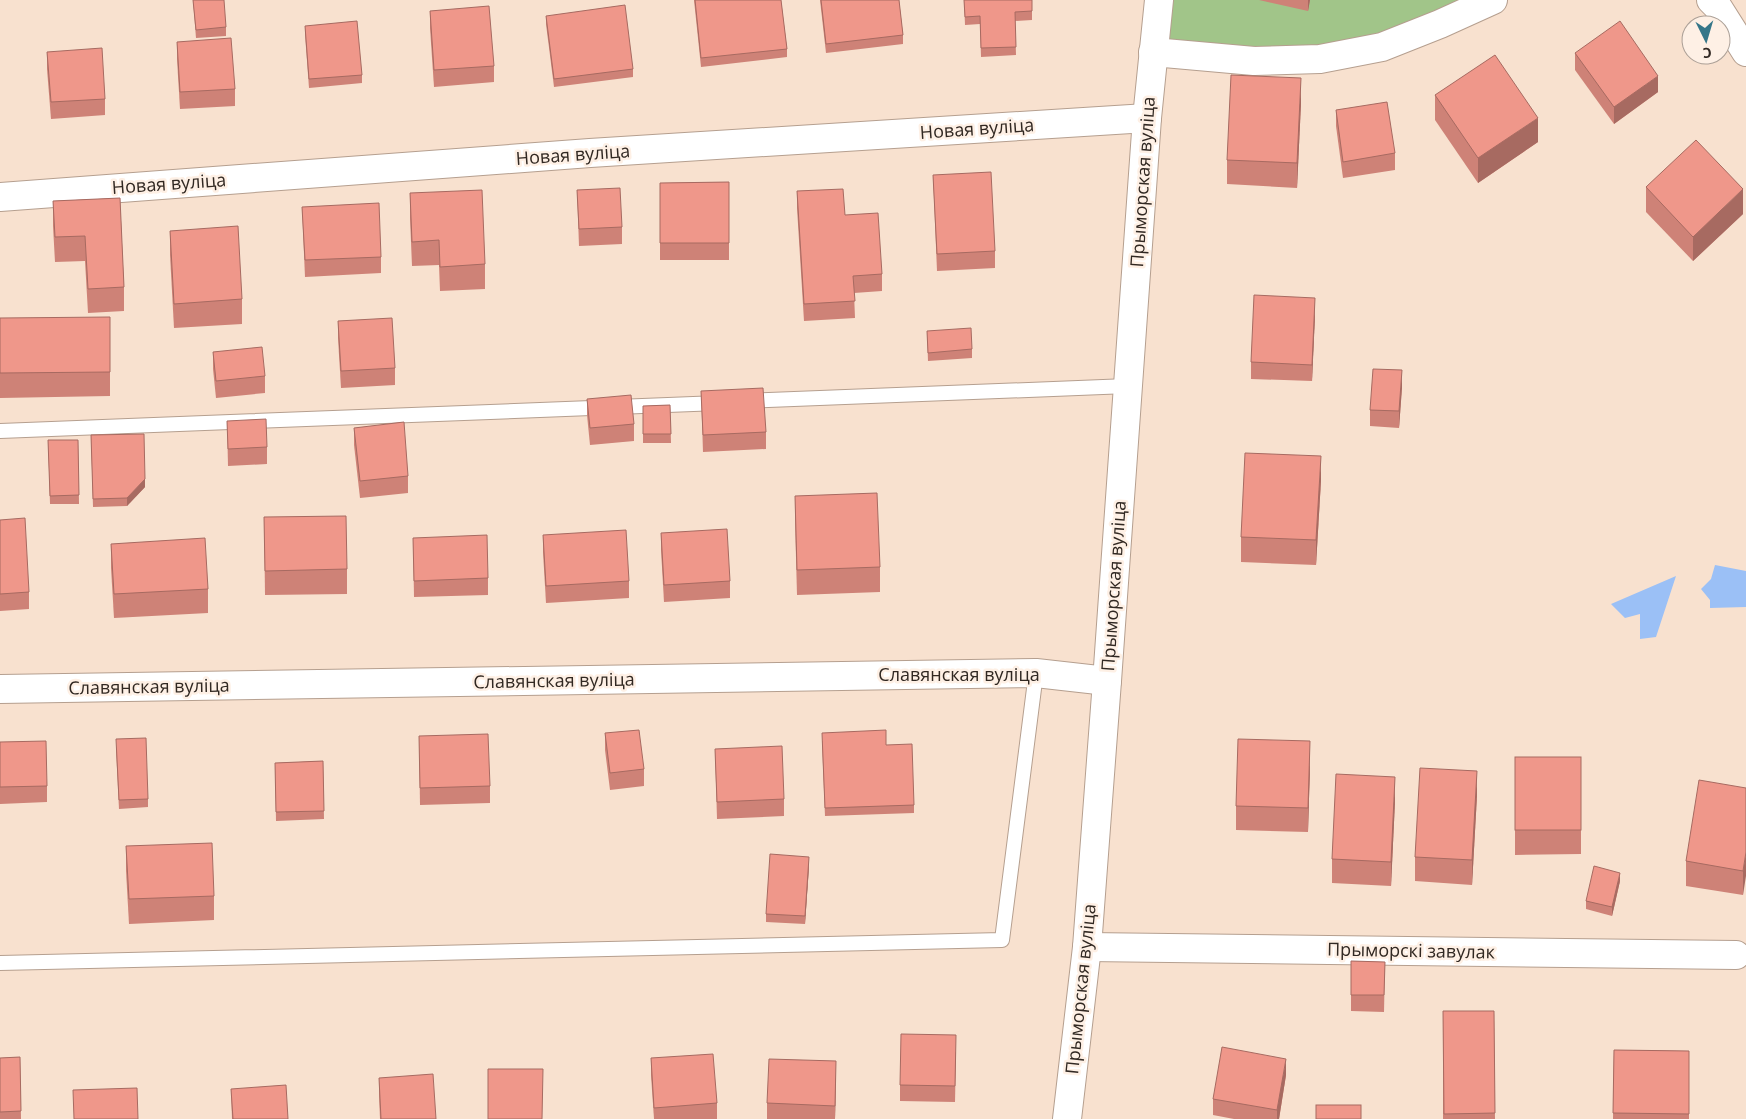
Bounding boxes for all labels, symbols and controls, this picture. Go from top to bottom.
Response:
north arrow [1681,15,1731,65]
text: С [1702,44,1712,63]
street label: Прыморская вуліца [1124,96,1160,268]
street label: Новая вуліца [919,112,1035,144]
street label: Новая вуліца [515,138,631,170]
street label: Новая вуліца [111,167,227,199]
street label: Прыморская вуліца [1095,500,1131,672]
street label: Славянская вуліца [878,662,1040,686]
street label: Славянская вуліца [473,667,635,693]
street label: Славянская вуліца [68,673,230,699]
street label: Прыморская вуліца [1059,903,1101,1075]
street label: Прыморскі завулак [1327,937,1496,963]

